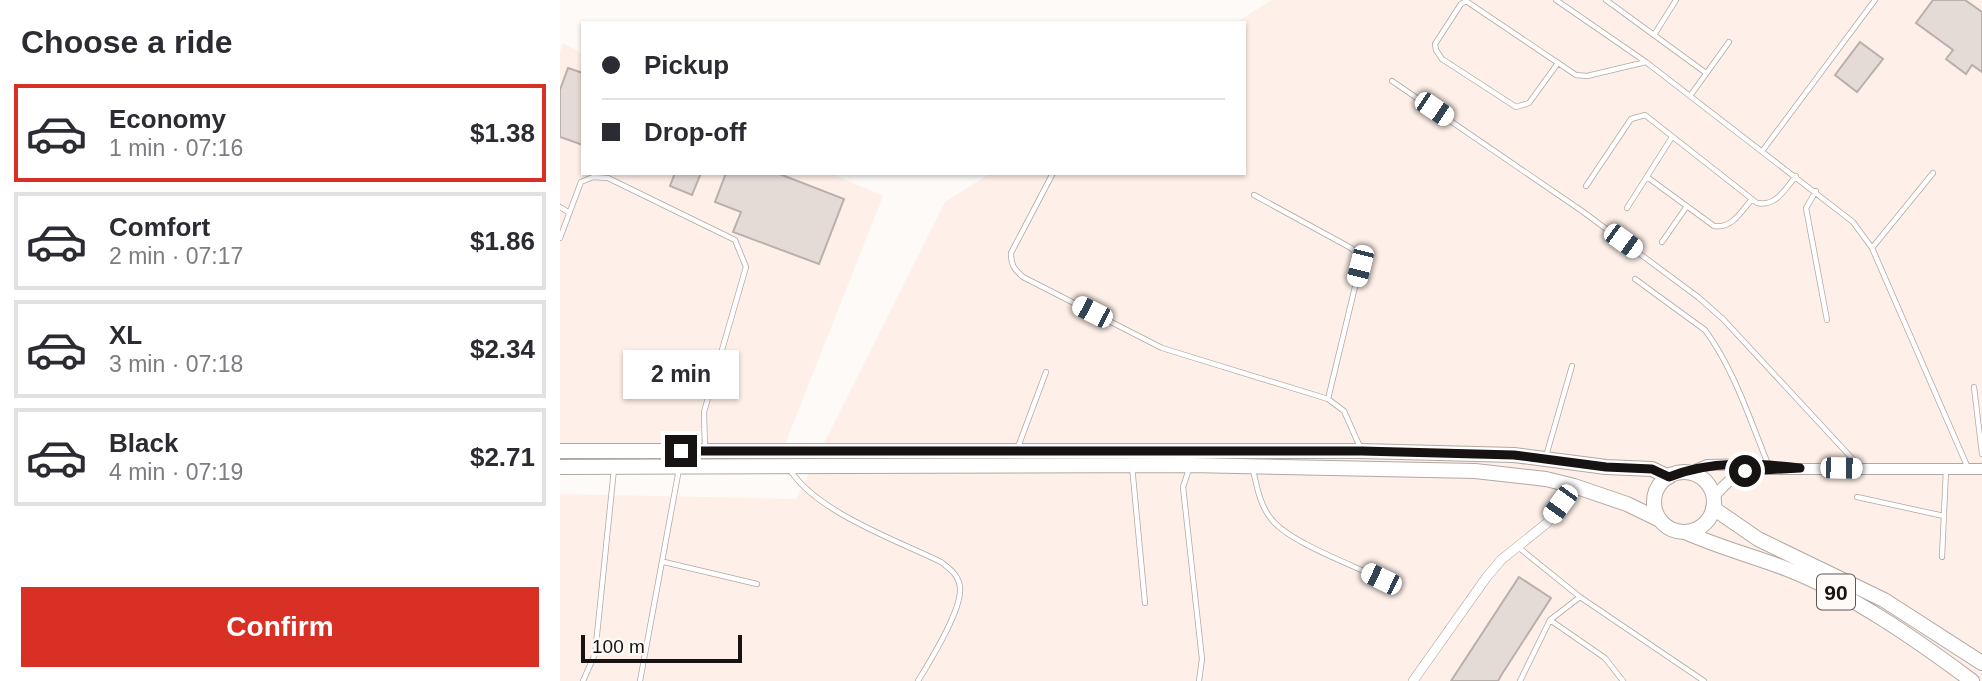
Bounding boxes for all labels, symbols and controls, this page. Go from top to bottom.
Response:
text: Choose a ride [21,24,233,60]
text: Pickup [644,50,729,80]
car [1411,89,1458,129]
icon: car [25,102,88,165]
text: Economy [109,104,226,134]
text: Drop-off [644,117,747,147]
text: $1.38 [470,118,535,148]
text: 1 min · 07:16 [109,135,243,161]
icon: car [25,210,88,273]
text: Comfort [109,212,210,242]
car [1600,220,1647,262]
text: $1.86 [470,226,535,256]
text: 2 min · 07:17 [109,243,243,269]
car [1345,243,1376,289]
car [1069,293,1116,331]
icon: car [25,318,88,381]
text: XL [109,320,142,350]
text: $2.34 [470,334,535,364]
callout: 2 min [623,350,739,398]
text: 3 min · 07:18 [109,351,243,377]
text: 2 min [651,361,711,387]
icon: car [25,426,88,489]
text: Black [109,428,178,458]
route end [665,435,697,467]
text: $2.71 [470,442,535,472]
route start [1729,455,1761,487]
car [1820,457,1863,479]
text: 4 min · 07:19 [109,459,243,485]
car [1540,481,1581,527]
car [1358,560,1405,598]
road number: 90 [1817,574,1855,610]
button: Confirm [21,587,539,667]
scale bar [581,632,742,664]
text: 100 m [592,636,645,657]

